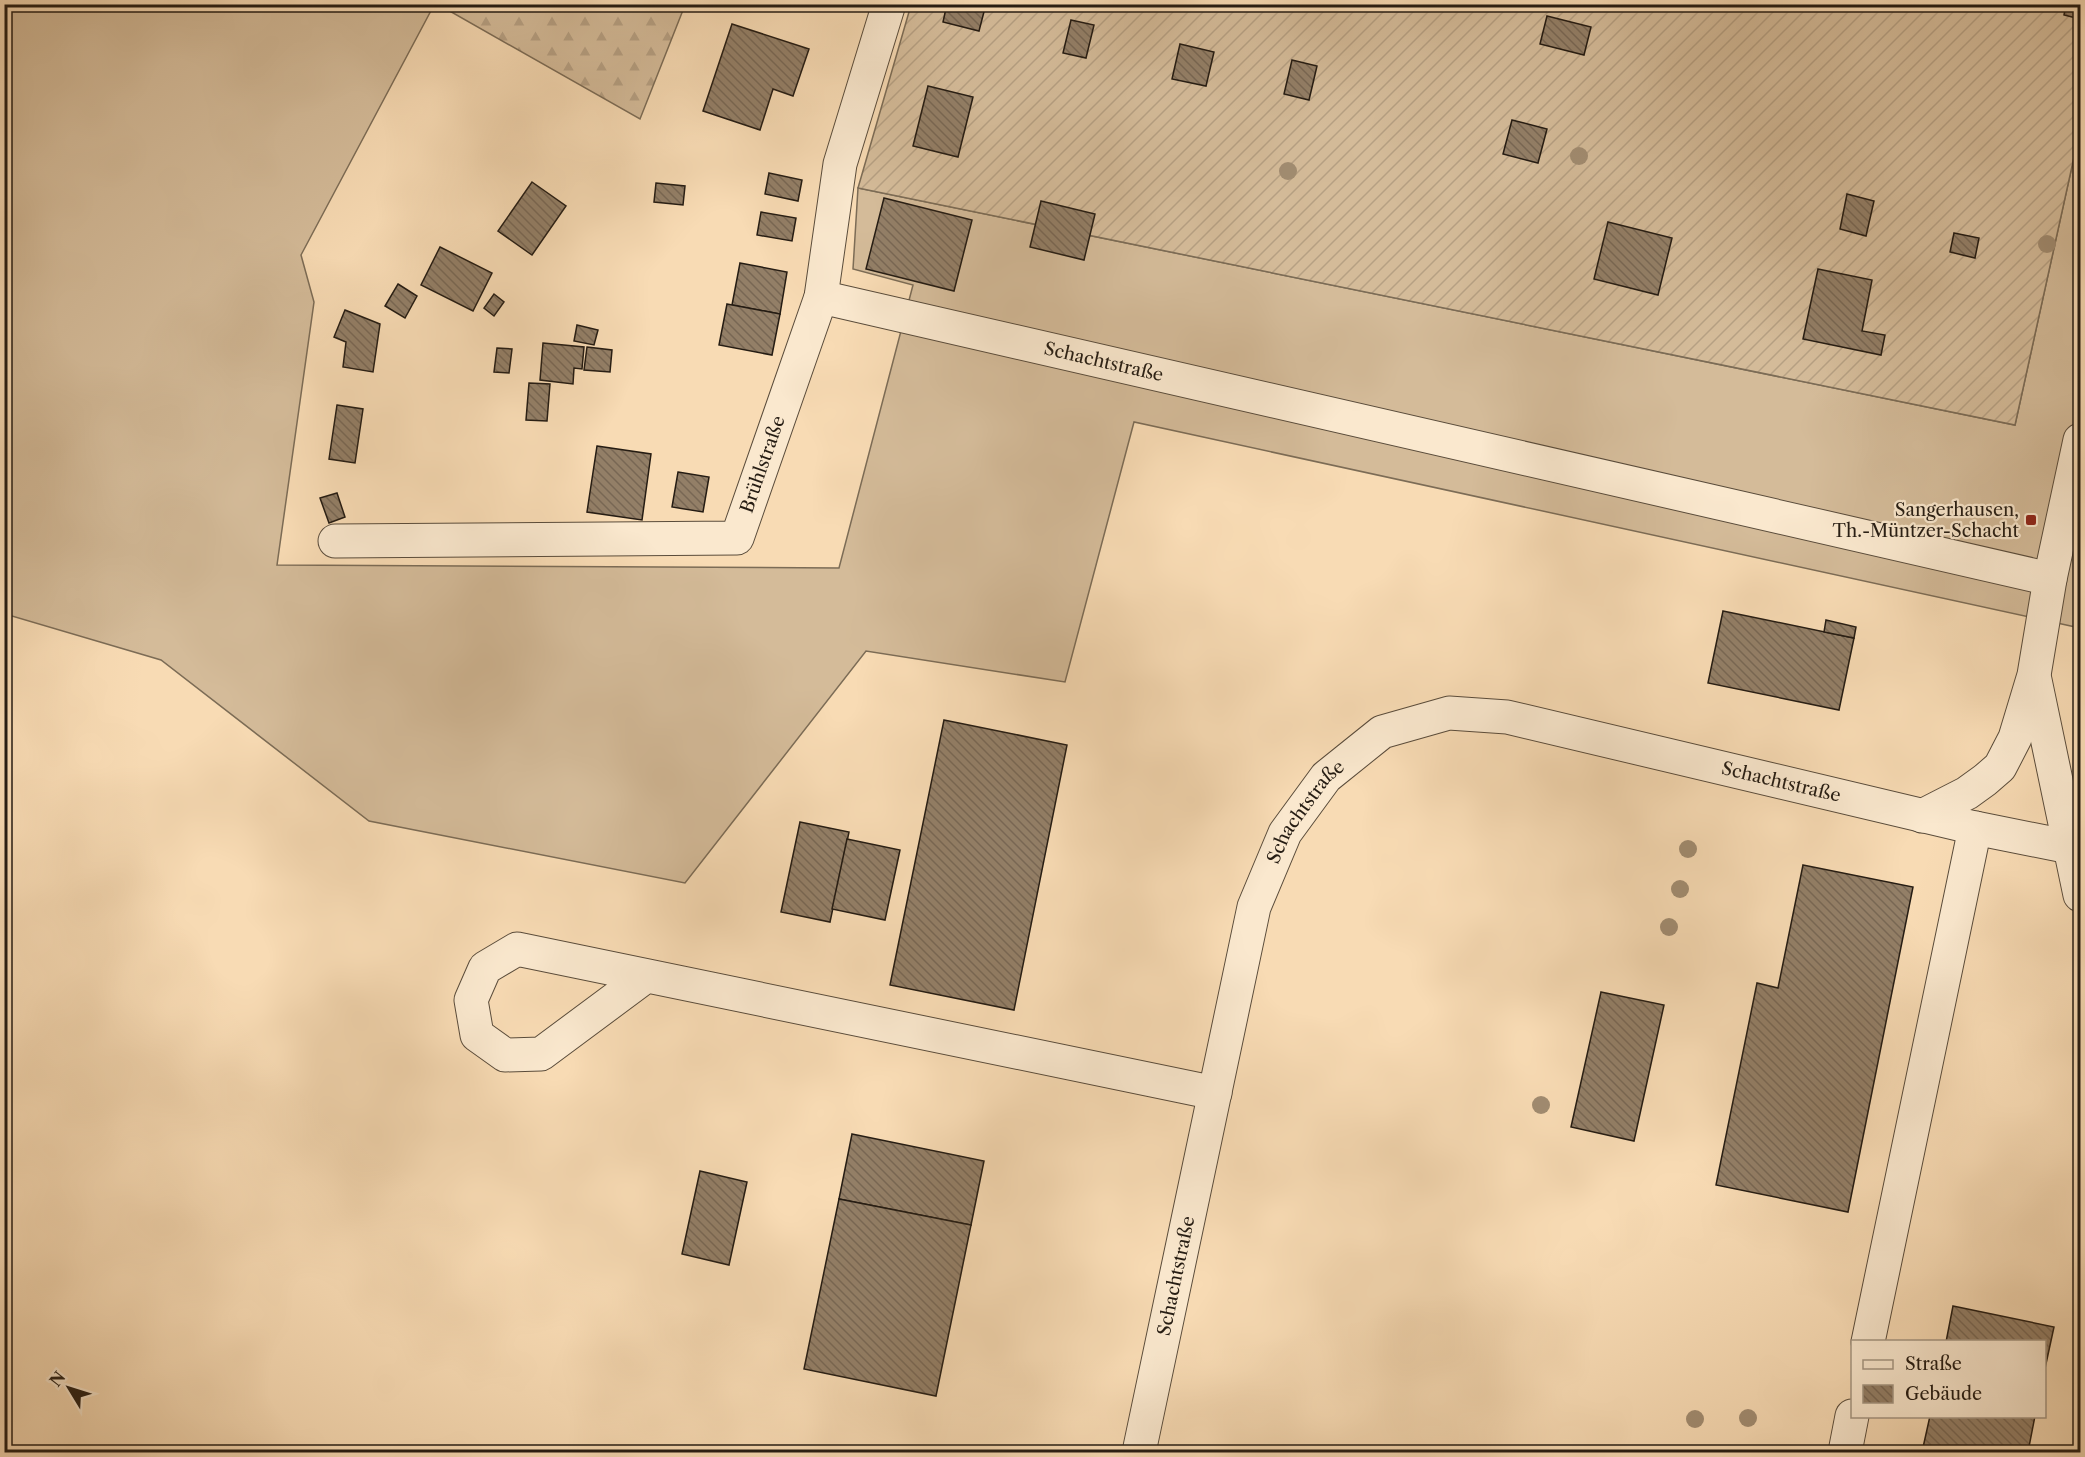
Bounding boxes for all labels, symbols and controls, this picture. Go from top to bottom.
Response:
street label: Schachtstraße [1042,338,1166,386]
street label: Brühlstraße [736,413,790,516]
place label: Sangerhausen, Th.-Müntzer-Schacht [1833,499,2020,542]
marker: Sangerhausen, Th.-Müntzer-Schacht [2024,513,2038,527]
street label: Schachtstraße [1262,756,1349,867]
street label: Schachtstraße [1719,757,1843,807]
street label: Schachtstraße [1153,1214,1200,1338]
legend [1851,1340,2046,1418]
text: Straße [1905,1353,1962,1375]
north arrow [39,1358,99,1418]
text: N [45,1367,69,1390]
text: Gebäude [1905,1383,1982,1405]

